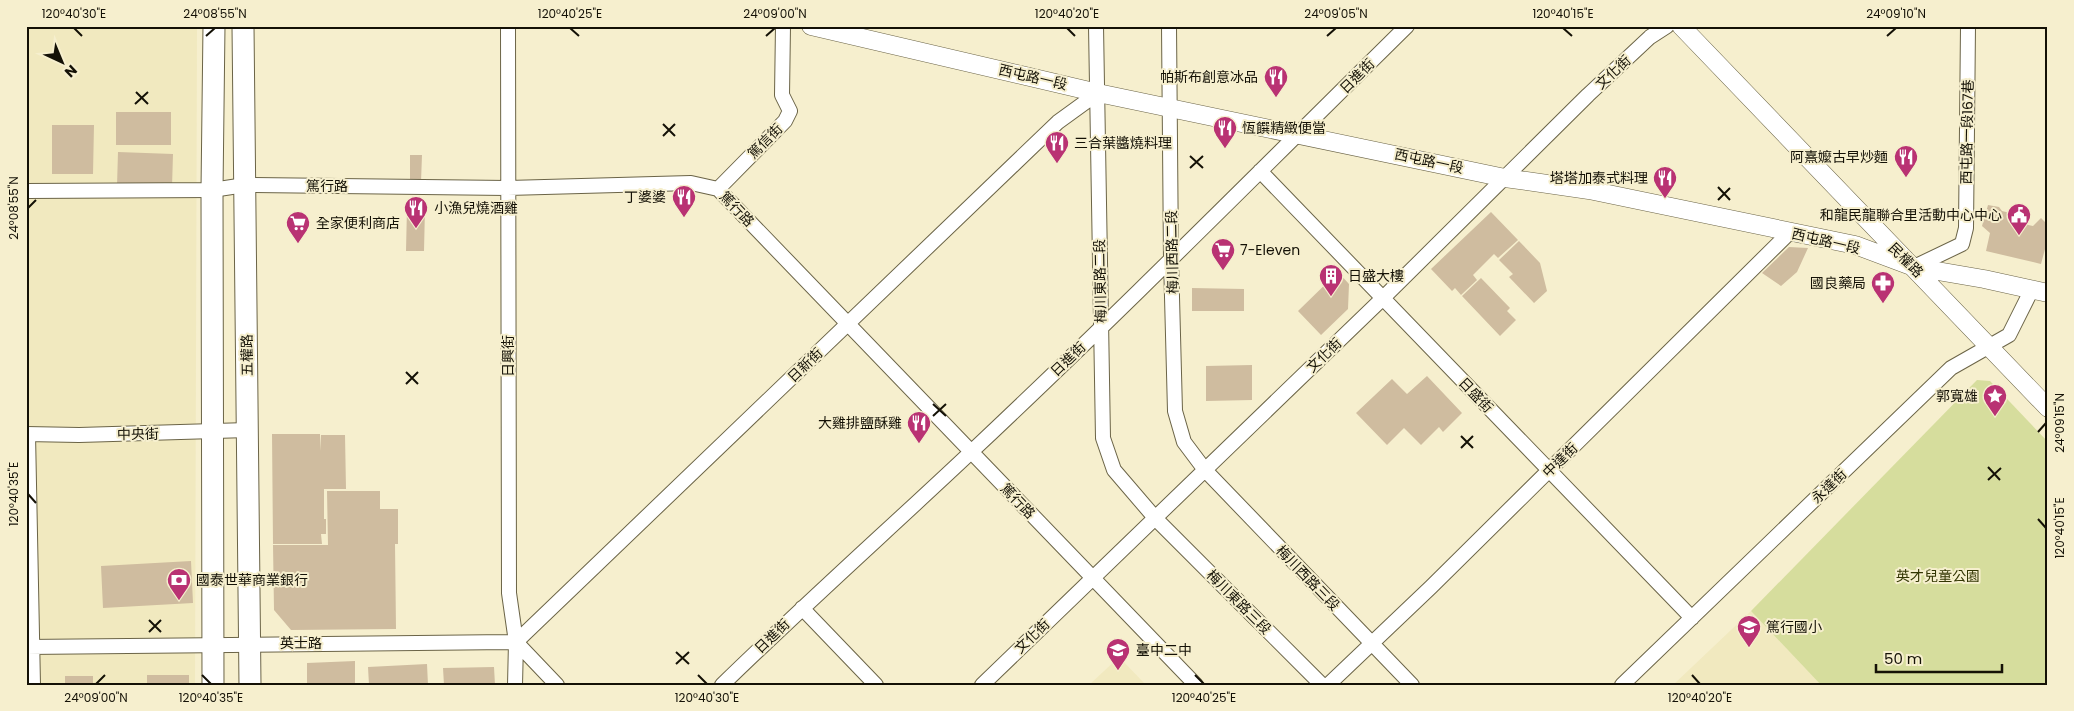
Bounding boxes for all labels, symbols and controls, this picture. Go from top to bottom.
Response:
text: 120°40'30"E [42,5,106,22]
text: 24°08'55"N [183,5,247,22]
text: 120°40'25"E [538,5,602,22]
text: 24°09'00"N [743,5,807,22]
text: 120°40'20"E [1035,5,1099,22]
text: 24°09'05"N [1304,5,1368,22]
text: 120°40'15"E [1532,5,1594,22]
text: 24°09'10"N [1866,5,1926,22]
north arrow [38,38,88,88]
street label: 文化街 [1591,50,1635,94]
street label: 日進街 [1335,54,1379,98]
street label: 西屯路一段 [997,59,1069,95]
text: N [60,61,82,82]
restaurant icon: 帕斯布創意冰品 [1263,64,1289,98]
place label: 帕斯布創意冰品 [1160,67,1258,87]
street label: 西屯路一段167巷 [1956,79,1978,185]
restaurant icon: 恆饌精緻便當 [1212,115,1238,149]
place label: 恆饌精緻便當 [1242,118,1326,138]
street label: 篤信街 [743,119,787,163]
restaurant icon: 三合葉醬燒料理 [1044,130,1070,164]
place label: 三合葉醬燒料理 [1074,133,1172,153]
street label: 西屯路一段 [1393,144,1465,178]
restaurant icon: 阿熹嬤古早炒麵 [1893,144,1919,178]
place label: 阿熹嬤古早炒麵 [1790,147,1888,167]
restaurant icon: 塔塔加泰式料理 [1652,165,1678,199]
place label: 塔塔加泰式料理 [1550,168,1648,188]
text: 24°08'55"N [5,176,22,240]
street label: 篤行路 [306,176,348,196]
restaurant icon: 丁婆婆 [671,184,697,218]
place label: 丁婆婆 [624,187,666,207]
street label: 篤行路 [715,187,759,231]
restaurant icon: 小漁兒燒酒雞 [403,195,429,229]
place label: 小漁兒燒酒雞 [434,198,518,218]
public building icon: 和龍民龍聯合里活動中心中心 [2006,202,2032,236]
place label: 和龍民龍聯合里活動中心中心 [1820,205,2002,225]
supermarket icon: 全家便利商店 [285,210,311,244]
street label: 梅川西路二段 [1161,210,1183,294]
place label: 全家便利商店 [316,213,400,233]
street label: 西屯路一段 [1790,223,1862,259]
supermarket icon: 7-Eleven [1210,237,1236,271]
street label: 民權路 [1884,238,1928,282]
street label: 梅川東路二段 [1089,239,1111,323]
place label: 7-Eleven [1240,240,1300,260]
building icon: 日盛大樓 [1318,263,1344,297]
place label: 日盛大樓 [1348,266,1404,286]
pharmacy icon: 國良藥局 [1870,270,1896,304]
place label: 國良藥局 [1810,273,1866,293]
street label: 文化街 [1302,333,1346,377]
street label: 五權路 [237,334,257,376]
street label: 日興街 [498,335,518,377]
street label: 日進街 [1046,337,1090,381]
street label: 日新街 [783,343,827,387]
street label: 日盛街 [1454,373,1498,417]
place icon: 郭寬雄 [1982,383,2008,417]
place label: 郭寬雄 [1936,386,1978,406]
text: 24°09'15"N [2051,393,2068,453]
restaurant icon: 大雞排鹽酥雞 [906,410,932,444]
place label: 大雞排鹽酥雞 [818,413,902,433]
street label: 中央街 [117,424,159,444]
street label: 中達街 [1538,438,1582,482]
text: 120°40'35"E [5,462,22,526]
street label: 永達街 [1807,464,1851,508]
street label: 篤行路 [996,479,1040,523]
text: 120°40'15"E [2051,497,2068,559]
street label: 梅川西路三段 [1272,541,1344,615]
street label: 梅川東路三段 [1202,565,1276,639]
park label: 英才兒童公園 [1896,566,1980,586]
bank icon: 國泰世華商業銀行 [166,567,192,601]
place label: 國泰世華商業銀行 [196,570,308,590]
street label: 日進街 [750,614,794,658]
street label: 文化街 [1010,614,1054,658]
school or university icon: 篤行國小 [1736,614,1762,648]
place label: 篤行國小 [1766,617,1822,637]
street label: 英士路 [280,633,322,653]
school or university icon: 臺中二中 [1105,637,1131,671]
place label: 臺中二中 [1136,640,1192,660]
scale bar [1876,641,2003,673]
text: 50 m [1884,648,1922,669]
text: 24°09'00"N [64,689,128,706]
text: 120°40'35"E [179,689,243,706]
text: 120°40'30"E [675,689,739,706]
text: 120°40'25"E [1172,689,1236,706]
text: 120°40'20"E [1668,689,1732,706]

